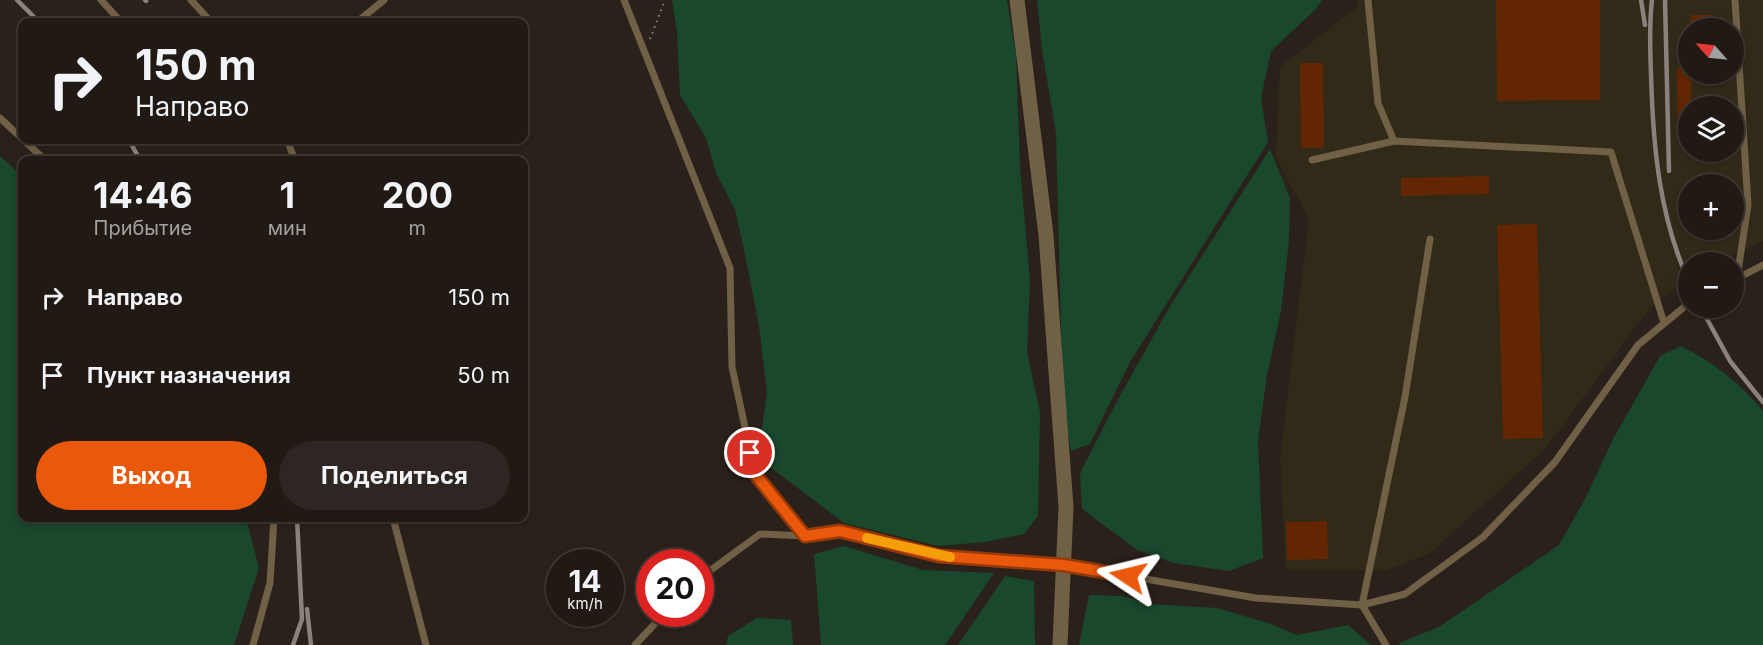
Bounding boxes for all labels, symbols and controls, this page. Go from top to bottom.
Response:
north arrow [1678,18,1744,84]
map controls [1678,18,1744,318]
text: 150 m [135,39,257,90]
icon: right [36,42,114,120]
text: Направо [135,90,250,123]
button: layers [1678,96,1744,162]
text: 14:46 [93,173,193,217]
text: 1 [279,173,295,217]
text: 200 [382,173,453,217]
button: + [1678,174,1744,240]
text: Прибытие [94,216,192,240]
text: мин [268,216,307,240]
text: m [409,216,426,240]
button: − [1678,252,1744,318]
icon: right [36,281,69,314]
text: Направо [87,284,183,310]
text: 150 m [448,284,510,310]
icon: arrive [36,359,69,392]
text: Пункт назначения [87,362,291,388]
text: 50 m [457,362,510,388]
pin [724,427,775,478]
icon: arrive [733,436,766,469]
button: Выход [36,441,267,510]
button: Поделиться [279,441,510,510]
position arrow [1096,544,1160,608]
speed limit sign: 20 [636,549,714,627]
text: 14 [568,563,602,599]
text: km/h [567,594,603,613]

